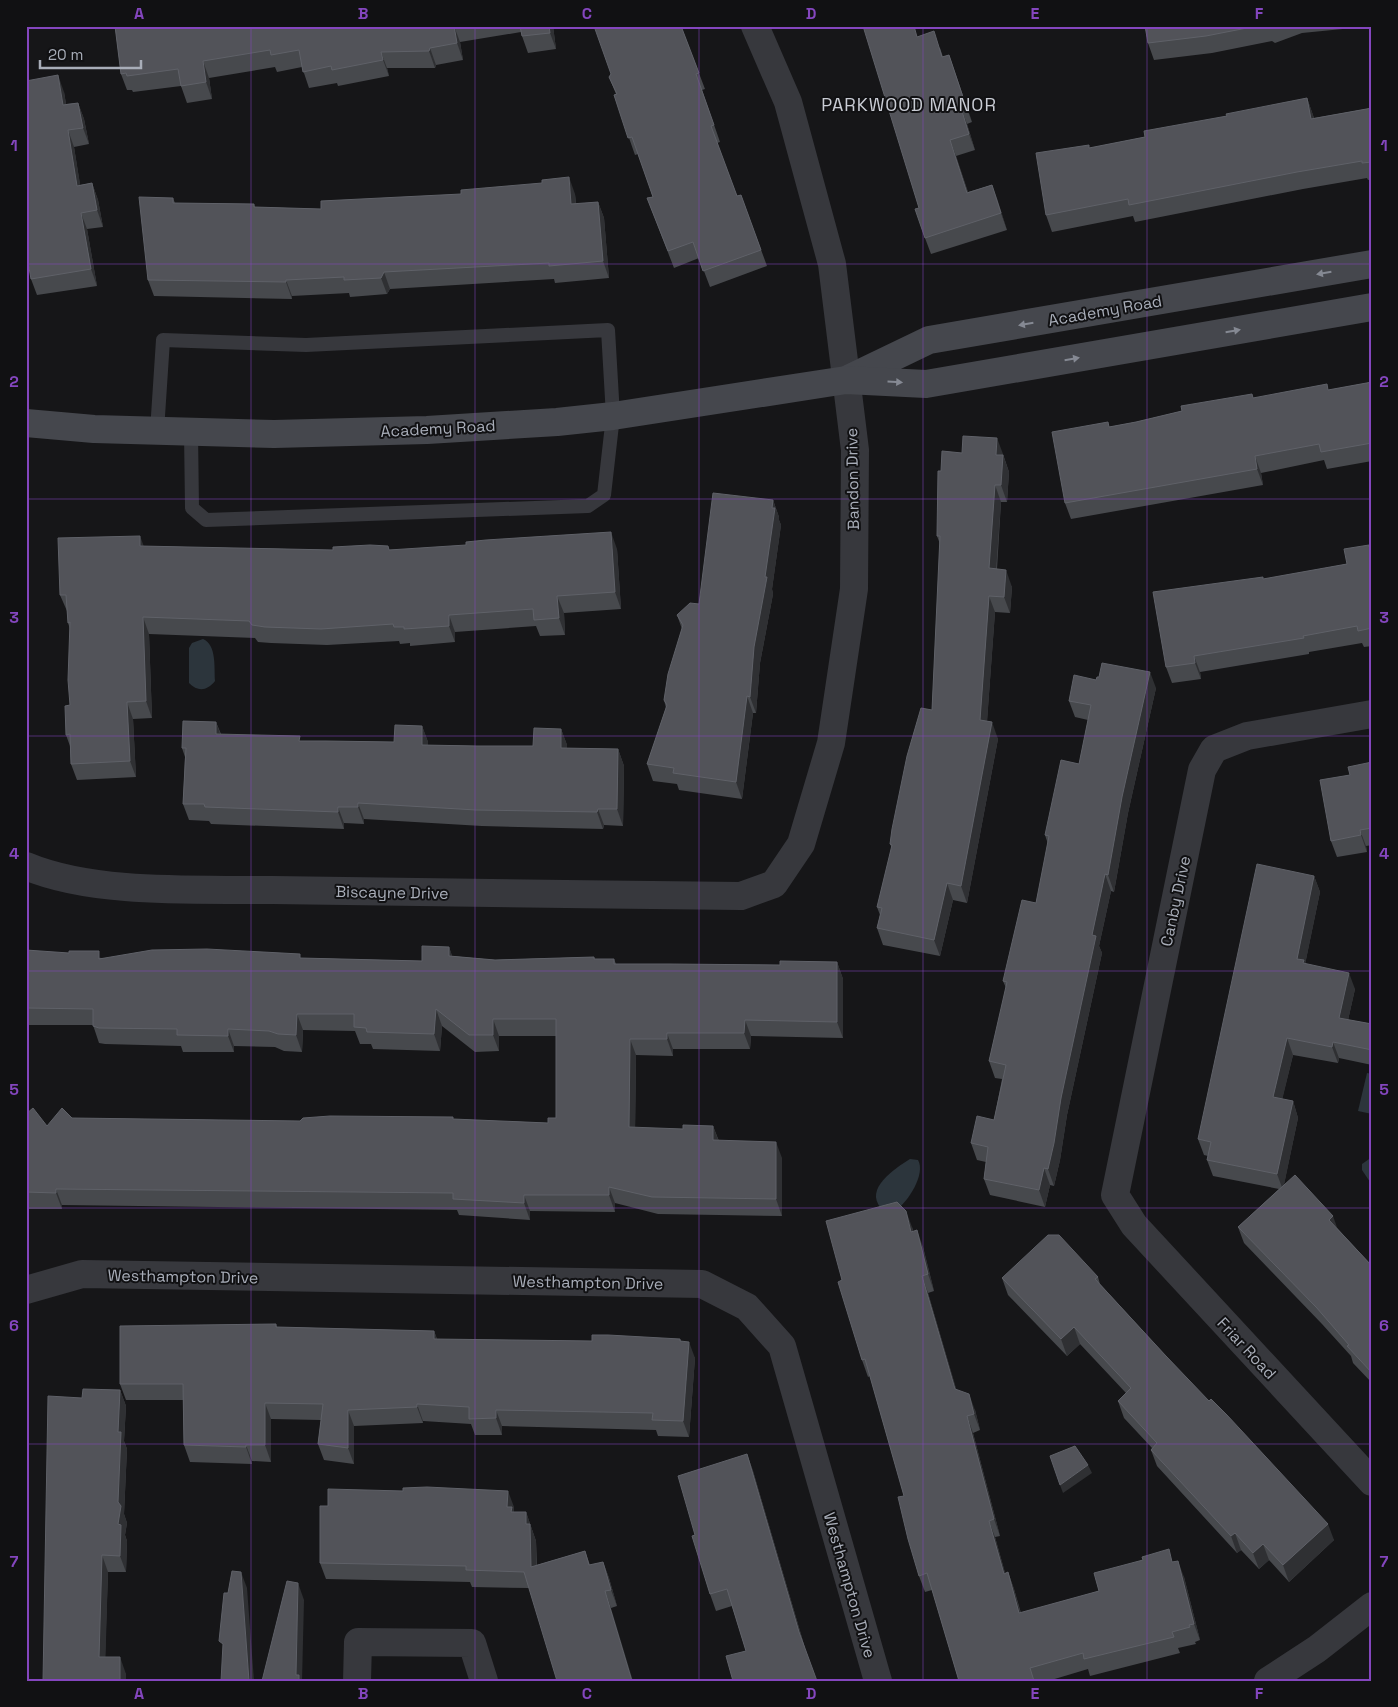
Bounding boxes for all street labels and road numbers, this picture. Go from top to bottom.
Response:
street label: Academy Road [1047,290,1164,331]
street label: Academy Road [380,415,496,442]
street label: Bandon Drive [841,428,864,530]
street label: Canby Drive [1156,854,1195,948]
street label: Biscayne Drive [335,881,449,904]
street label: Westhampton Drive [107,1265,259,1288]
street label: Westhampton Drive [512,1271,664,1294]
street label: Friar Road [1213,1313,1281,1384]
street label: Westhampton Drive [819,1510,880,1661]

